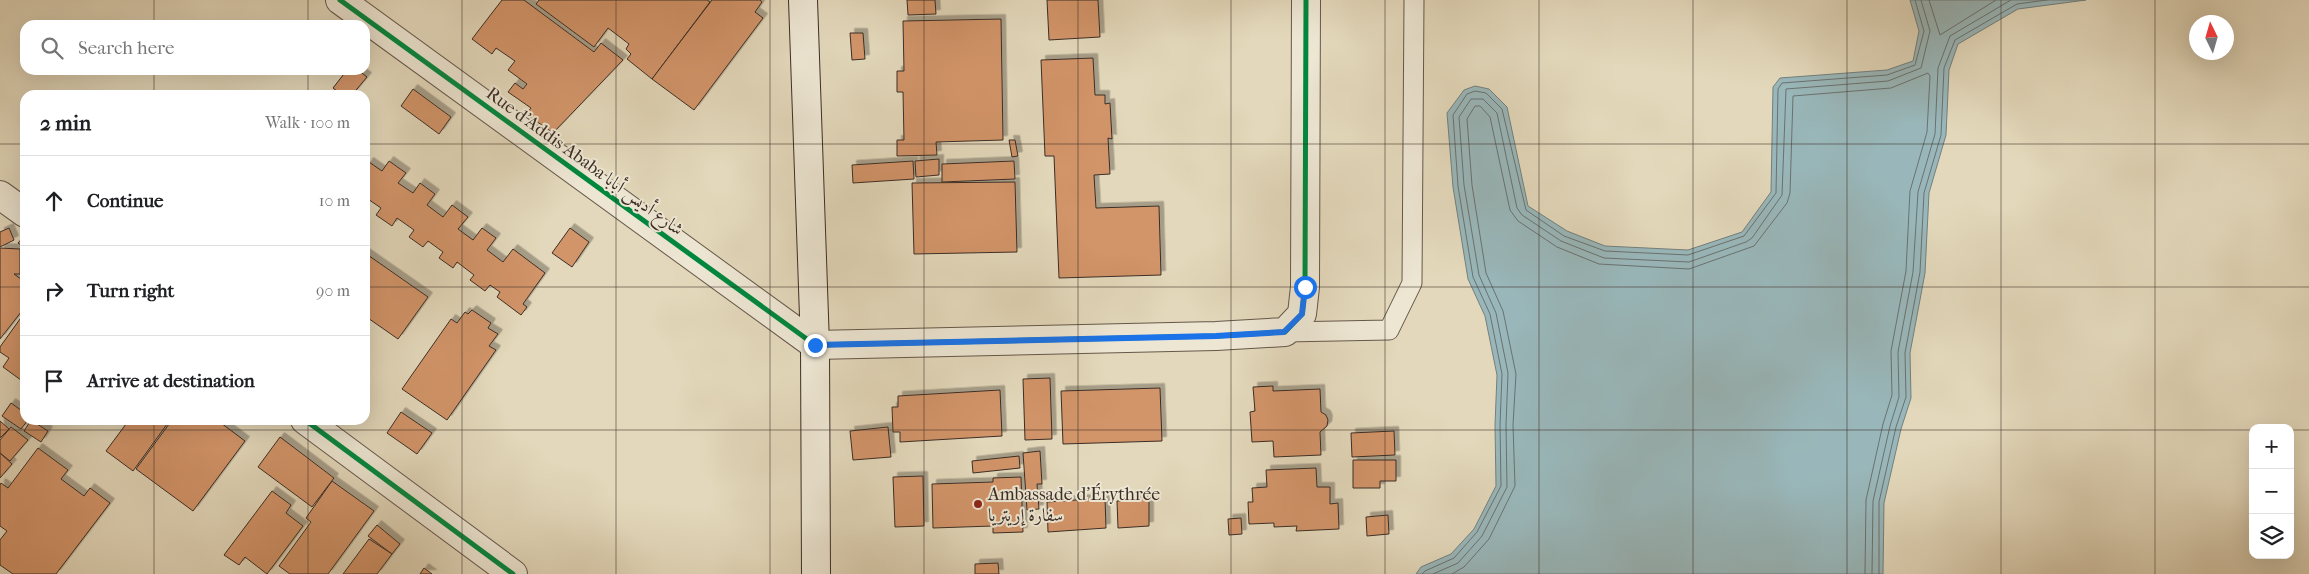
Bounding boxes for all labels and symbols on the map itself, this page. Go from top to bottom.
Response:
north arrow [2189,15,2234,60]
street label: Rue d'Addis Ababa شارع أديس أبابا [480,80,689,243]
route start [1294,276,1317,299]
route end [804,334,827,357]
place label: Ambassade d'Érythrée سفارة إريتريا [987,483,1160,526]
marker: Ambassade d'Érythrée سفارة إريتريا [972,498,984,510]

